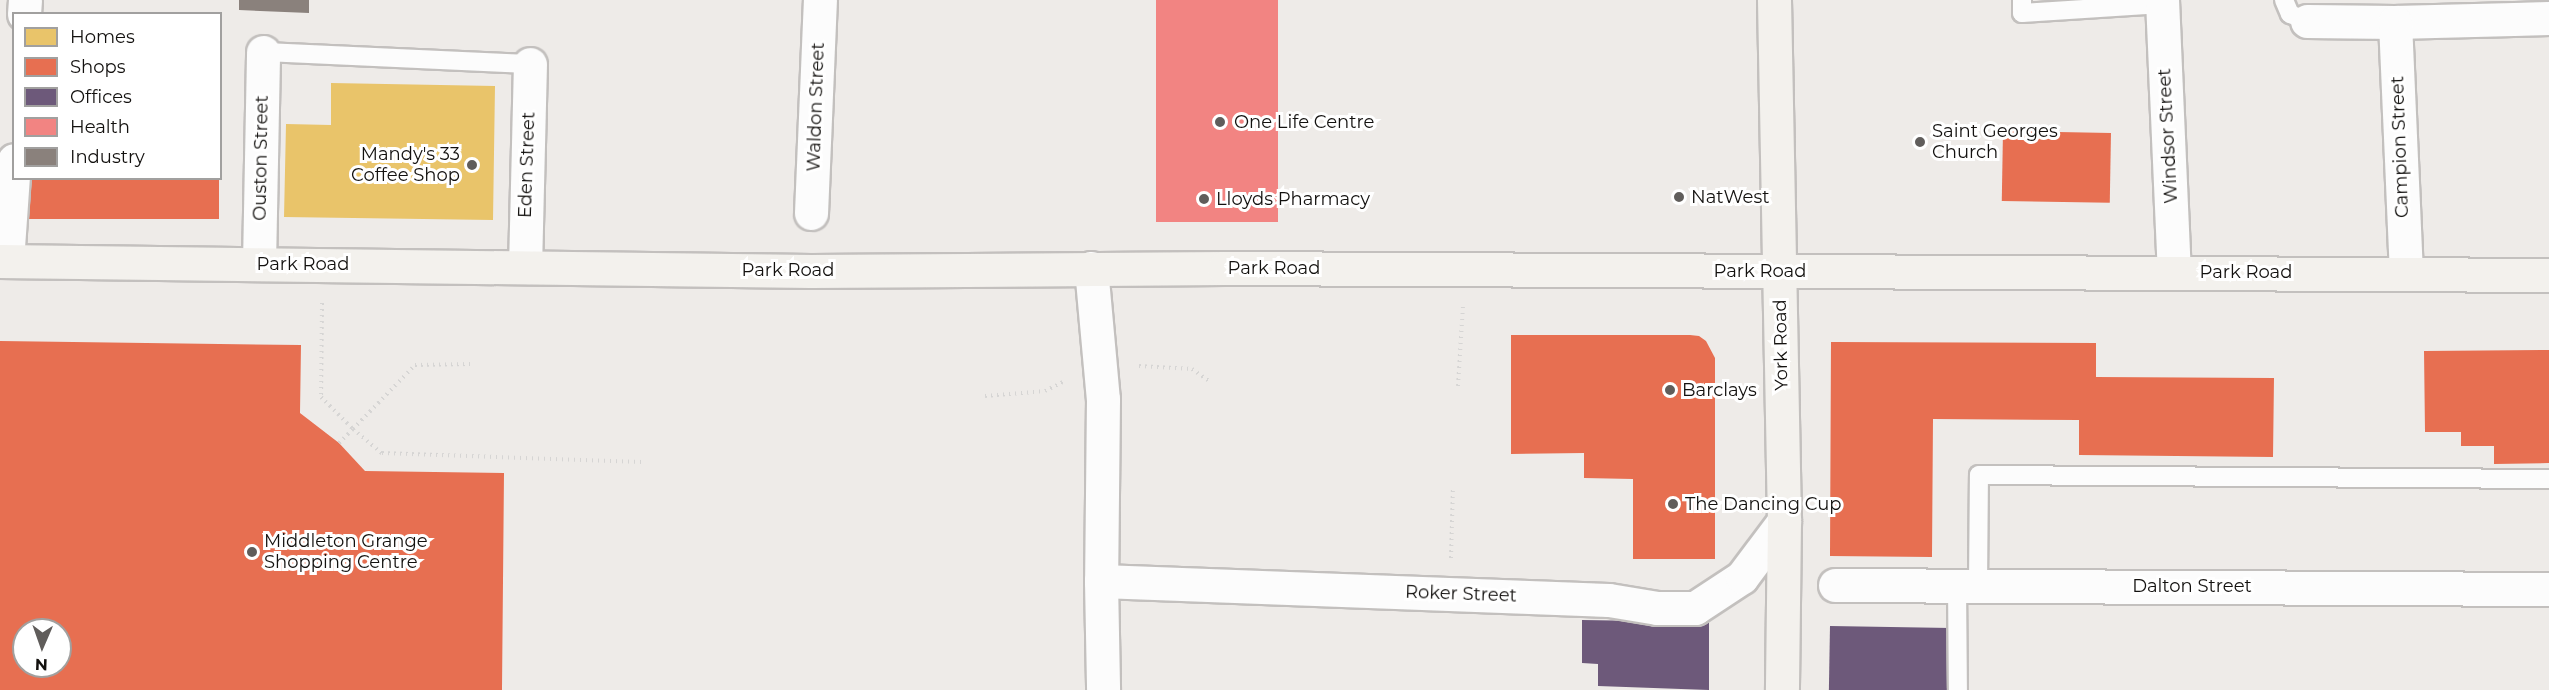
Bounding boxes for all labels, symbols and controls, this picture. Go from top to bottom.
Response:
legend [12,12,222,180]
text: Homes [70,26,135,48]
street label: Waldon Street [803,42,829,172]
text: Shops [70,56,126,78]
street label: Windsor Street [2154,68,2182,204]
street label: Campion Street [2387,76,2413,218]
text: Offices [70,86,132,108]
street label: Ouston Street [249,95,273,221]
place label: One Life Centre [1234,111,1374,133]
street label: Eden Street [514,112,540,218]
marker: One Life Centre [1211,113,1229,131]
text: Health [70,116,130,138]
place label: Saint Georges Church [1932,121,2058,164]
marker: Saint Georges Church [1913,135,1927,149]
place label: Mandy's 33 Coffee Shop [351,144,460,186]
text: Industry [70,146,145,168]
marker: Mandy's 33 Coffee Shop [465,158,479,172]
place label: NatWest [1691,186,1770,208]
place label: Lloyds Pharmacy [1216,188,1370,210]
marker: NatWest [1672,190,1686,204]
marker: Lloyds Pharmacy [1197,192,1211,206]
street label: Park Road [257,253,349,275]
street label: Park Road [1228,257,1320,279]
street label: Park Road [742,259,834,281]
street label: Park Road [1714,260,1806,282]
street label: Park Road [2200,261,2292,283]
street label: York Road [1769,299,1793,391]
place label: Barclays [1682,379,1757,401]
marker: Barclays [1663,383,1677,397]
place label: The Dancing Cup [1685,493,1842,515]
marker: The Dancing Cup [1666,497,1680,511]
place label: Middleton Grange Shopping Centre [264,531,428,574]
marker: Middleton Grange Shopping Centre [245,545,259,559]
street label: Dalton Street [2132,575,2252,597]
street label: Roker Street [1405,581,1517,607]
north arrow [12,618,72,678]
text: N [35,655,48,674]

